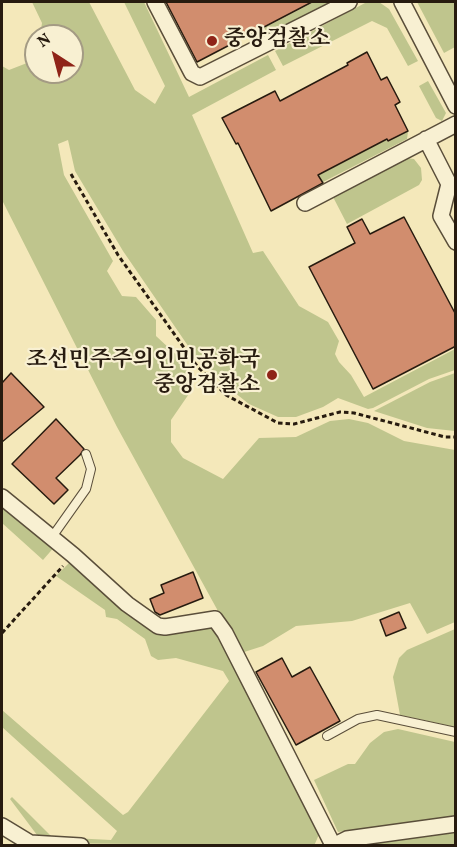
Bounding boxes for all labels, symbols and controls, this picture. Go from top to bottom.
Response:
north arrow [24,24,84,84]
place label: 중앙검찰소 [224,28,330,54]
text: N [33,29,56,53]
marker: 중앙검찰소 [205,34,219,48]
place label: 조선민주주의인민공화국 중앙검찰소 [26,349,260,400]
marker: 조선민주주의인민공화국 중앙검찰소 [265,368,279,382]

